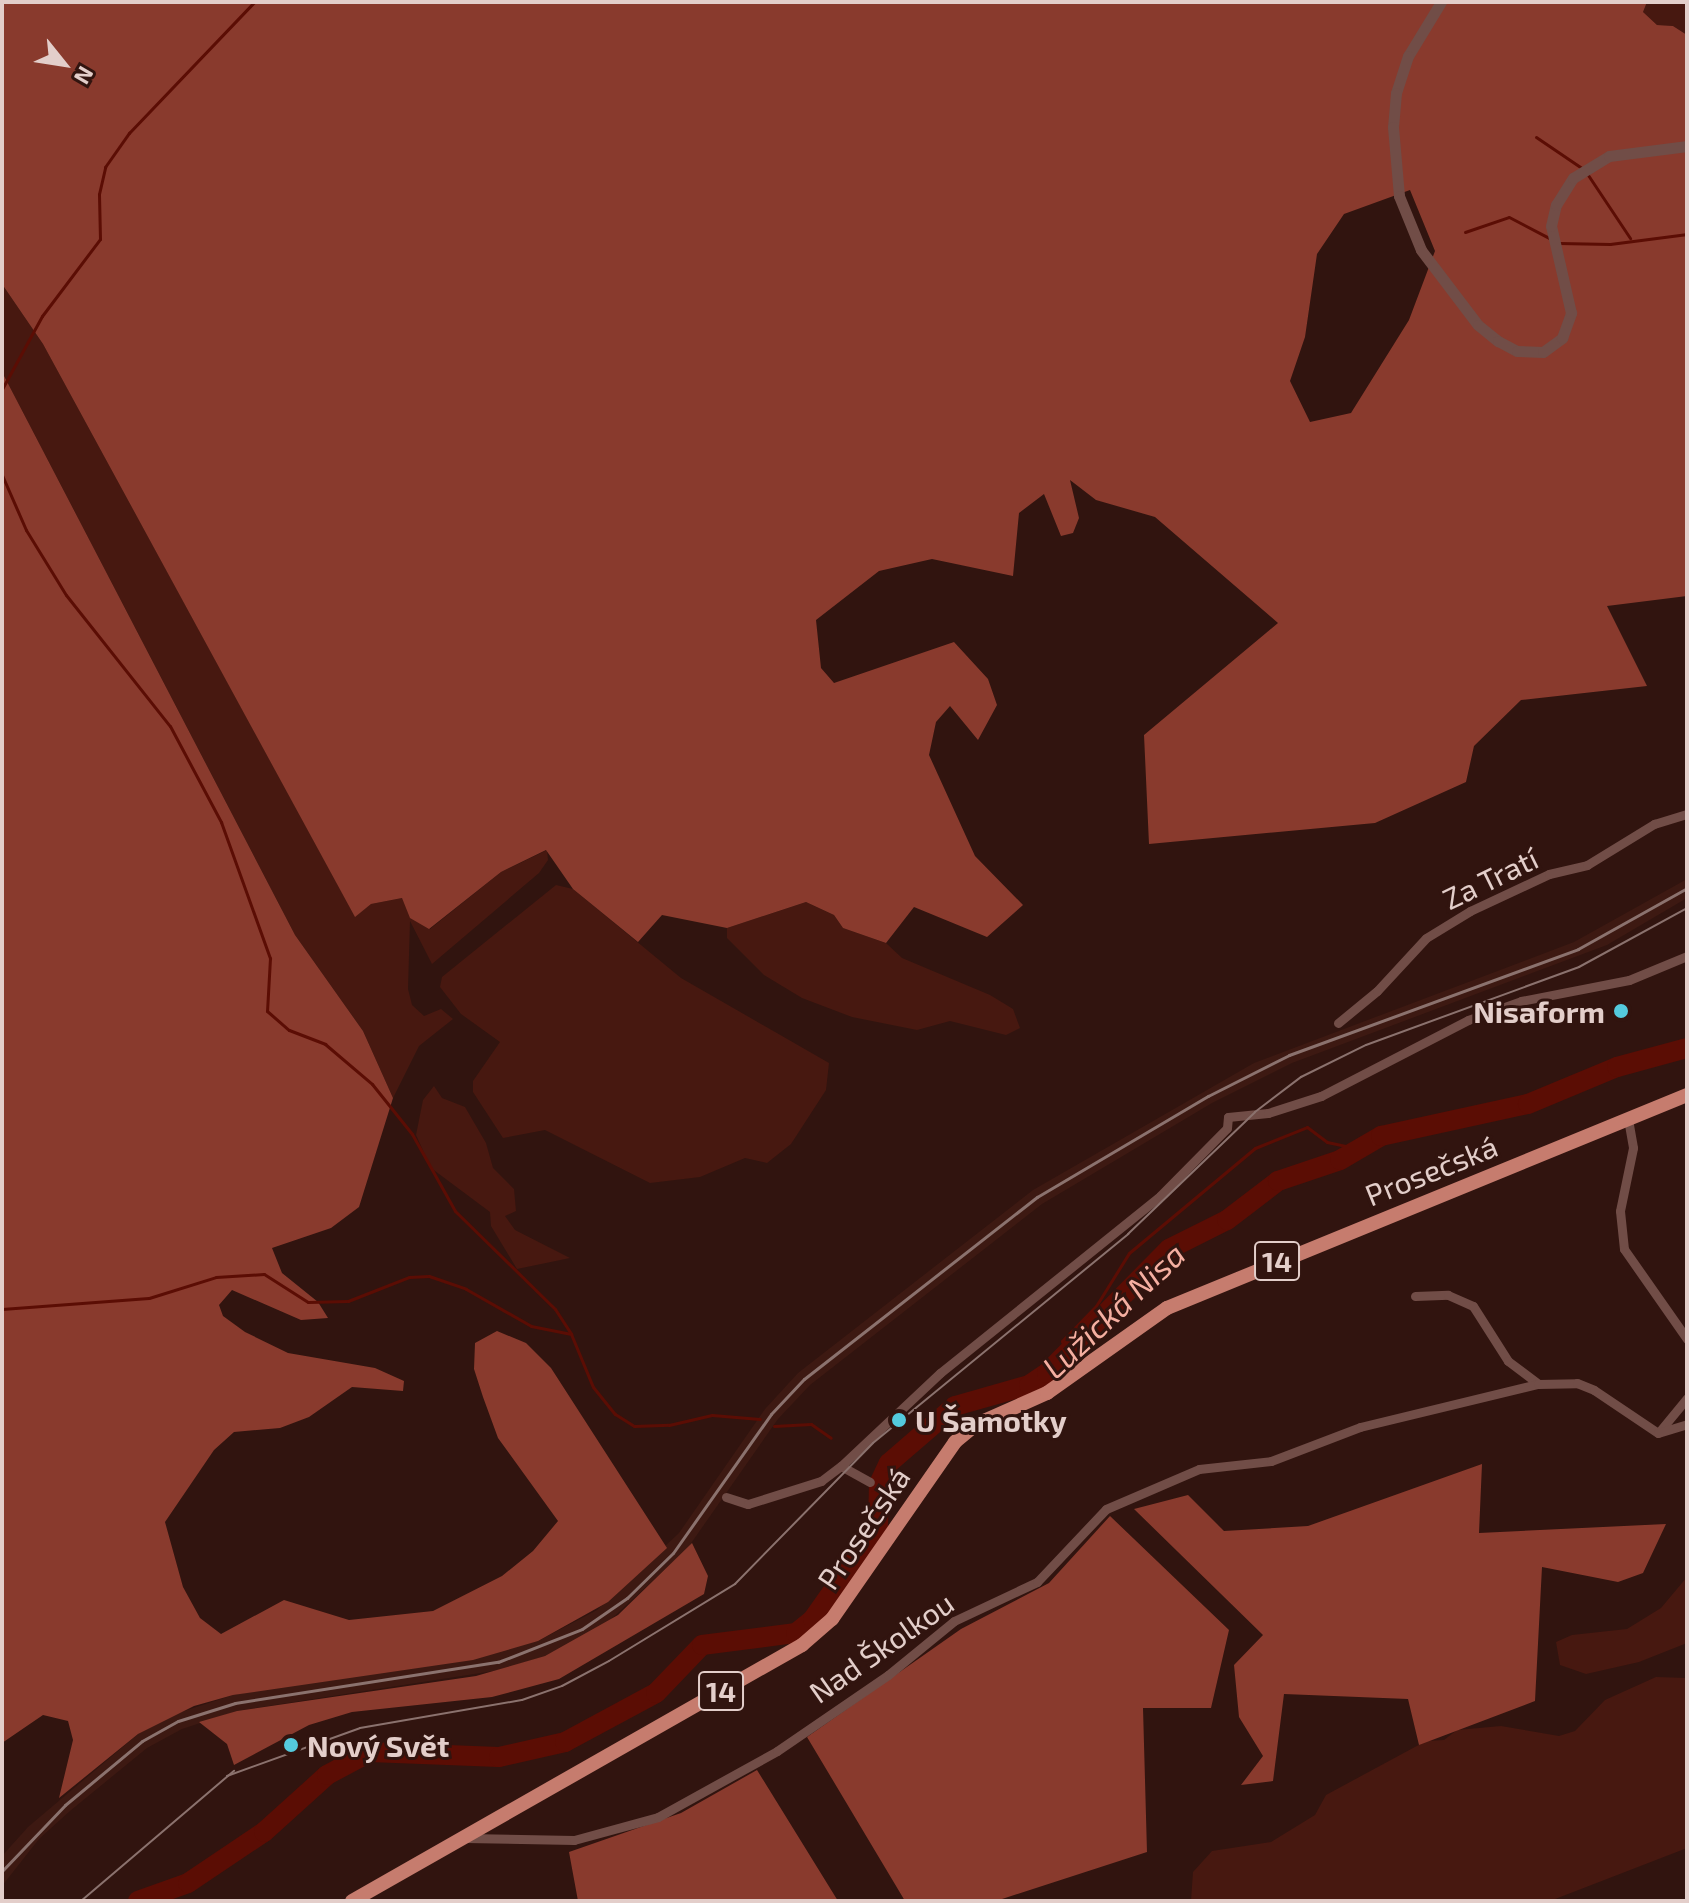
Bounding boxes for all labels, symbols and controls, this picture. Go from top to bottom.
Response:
north arrow [24,24,104,104]
text: N [70,63,100,89]
street label: Za Tratí [1436,839,1544,917]
place label: Nisaform [1473,993,1605,1029]
marker: Nisaform [1612,1002,1630,1020]
street label: Prosečská [1360,1127,1502,1213]
water label: Lužická Nisa [1034,1234,1192,1386]
road number: 14 [1253,1237,1301,1285]
place label: U Šamotky [915,1402,1067,1438]
marker: U Šamotky [890,1411,908,1429]
street label: Prosečská [809,1460,917,1596]
street label: Nad Školkou [802,1584,960,1710]
road number: 14 [697,1667,745,1715]
place label: Nový Svět [307,1727,450,1763]
marker: Nový Svět [282,1736,300,1754]

